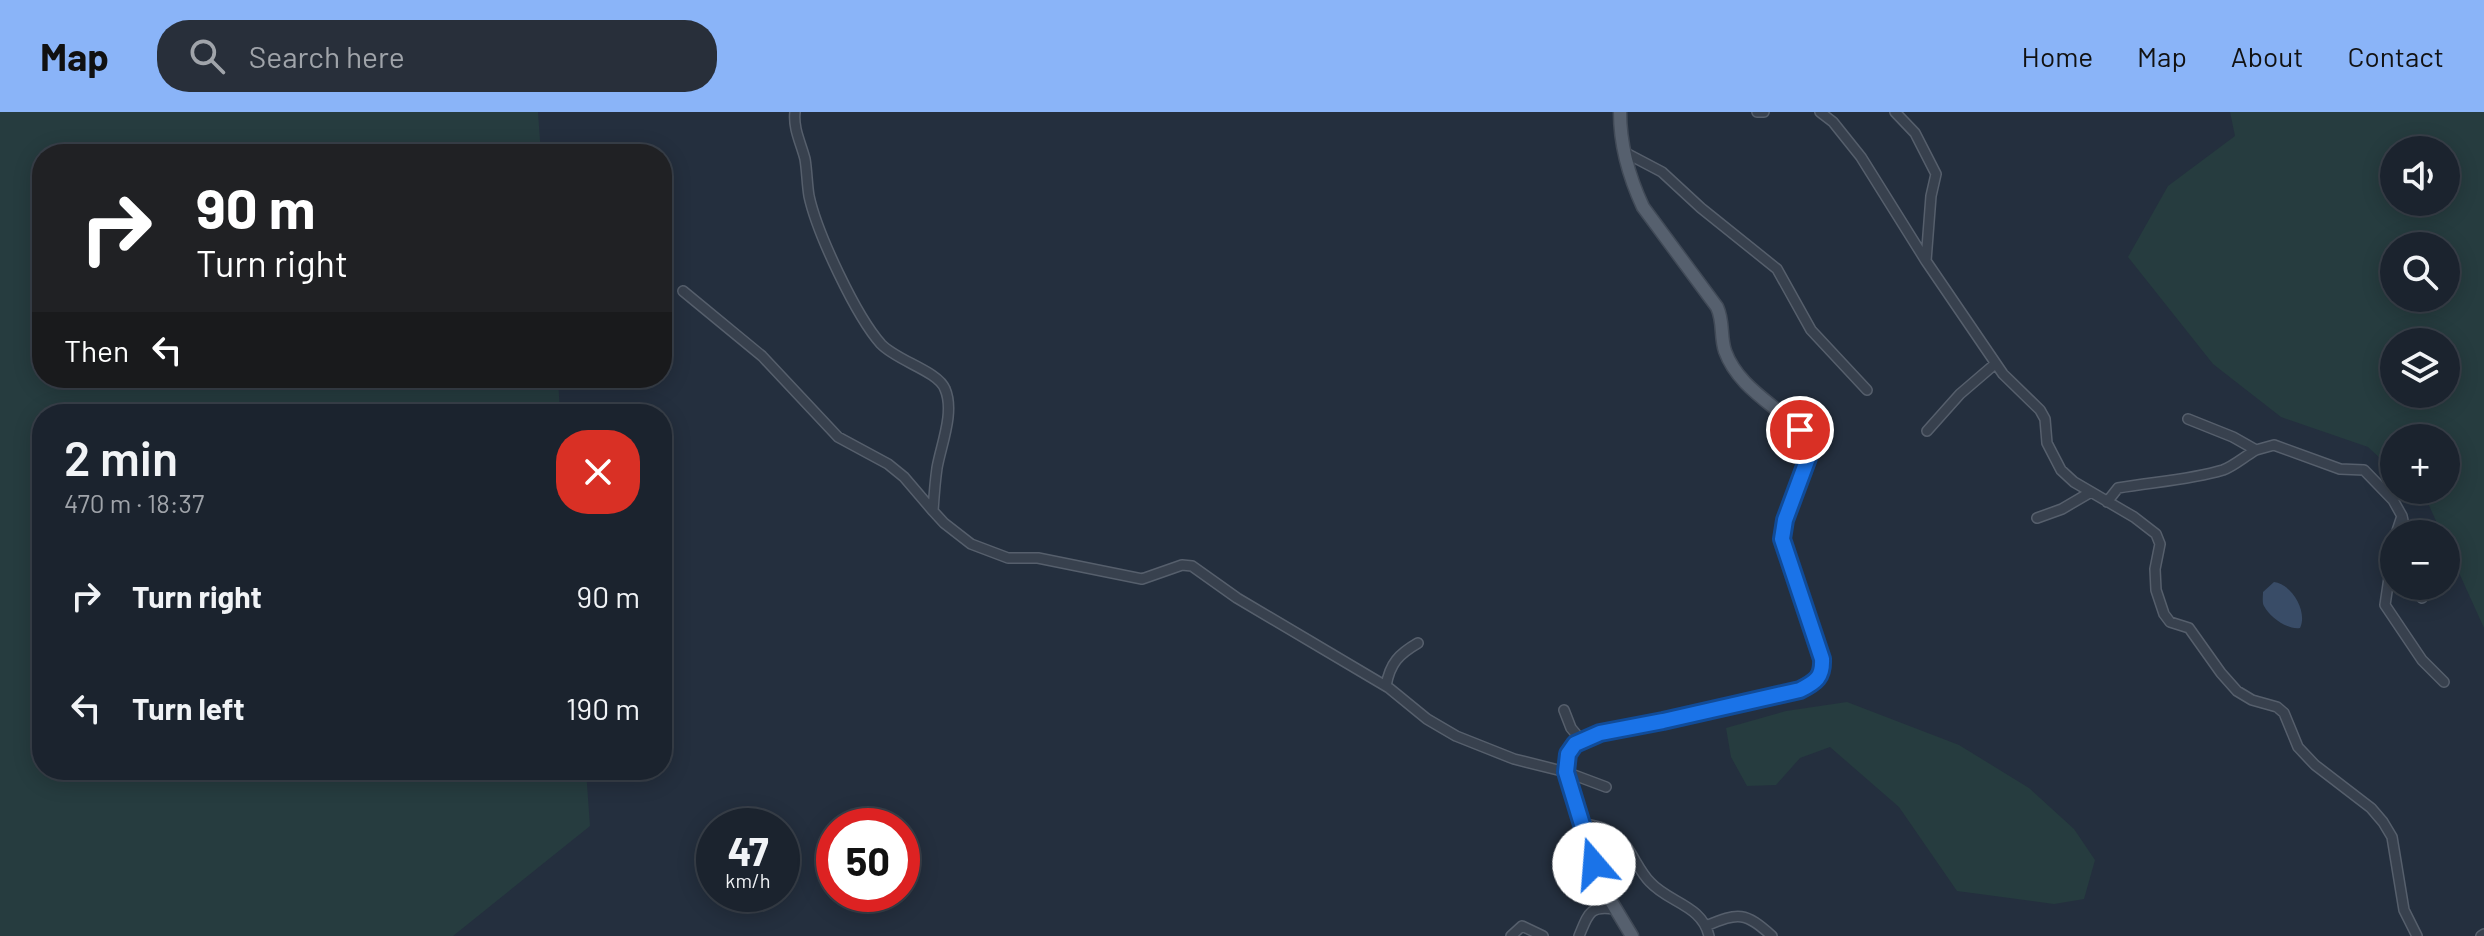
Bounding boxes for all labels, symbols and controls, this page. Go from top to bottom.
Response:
search box [157,20,717,92]
text: Map [40,33,109,79]
icon: search [185,34,229,78]
text: Search here [249,38,405,74]
text: Home [2022,39,2093,73]
text: Map [2137,39,2187,73]
text: About [2231,39,2303,73]
text: Contact [2347,39,2444,73]
map controls [2380,136,2460,600]
button: sound [2380,136,2460,216]
text: 90 m [196,173,316,240]
icon: right [64,176,168,280]
button: search [2380,232,2460,312]
text: Turn right [196,241,348,284]
icon: left [145,328,189,372]
button: layers [2380,328,2460,408]
text: Then [64,332,129,368]
pin [1766,396,1834,464]
icon: arrive [1778,408,1822,452]
button: + [2380,424,2460,504]
text: 2 min [64,428,178,486]
button: close [556,430,640,514]
text: 470 m · 18:37 [64,487,204,518]
button: − [2380,520,2460,600]
icon: right [64,574,108,618]
text: Turn right [132,578,262,614]
text: 90 m [577,578,640,614]
icon: left [64,686,108,730]
text: Turn left [132,690,245,726]
text: 190 m [566,690,640,726]
speed limit sign: 50 [816,808,920,912]
position arrow [1552,822,1636,906]
text: 47 [727,826,769,874]
text: km/h [725,868,771,892]

